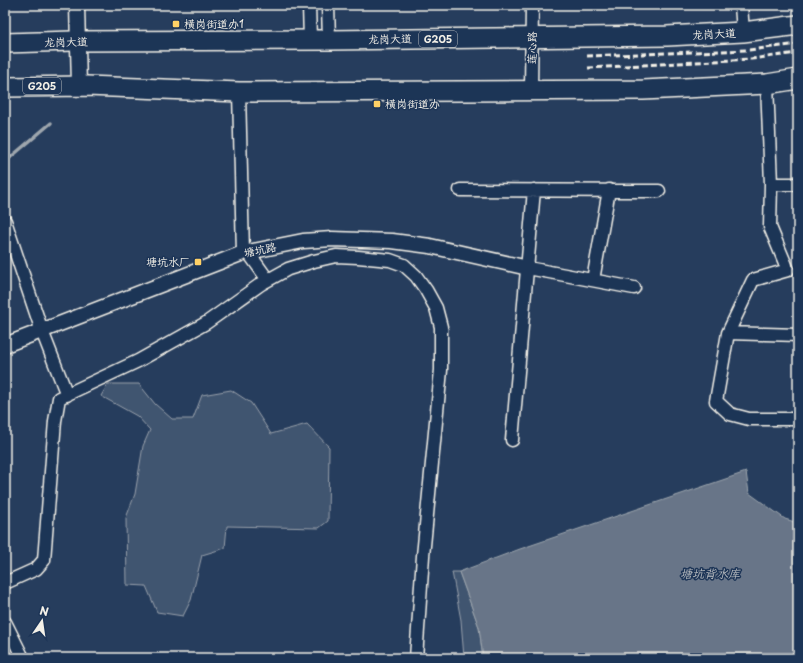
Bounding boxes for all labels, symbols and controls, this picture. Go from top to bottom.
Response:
place label: 横岗街道办1 [184,15,244,32]
marker: 横岗街道办1 [171,19,181,29]
street label: 龙岗大道 [692,24,736,43]
street label: 龙岗大道 [368,30,412,47]
road number: G205 [419,31,457,47]
street label: 莲心路 [523,31,540,65]
street label: 龙岗大道 [44,33,88,50]
road number: G205 [23,78,61,94]
place label: 横岗街道办 [385,95,440,112]
marker: 横岗街道办 [372,99,382,109]
street label: 塘坑路 [242,238,278,261]
place label: 塘坑水厂 [146,253,190,270]
marker: 塘坑水厂 [193,257,203,267]
water label: 塘坑背水库 [680,564,741,582]
north arrow [22,601,62,641]
text: N [38,602,51,620]

